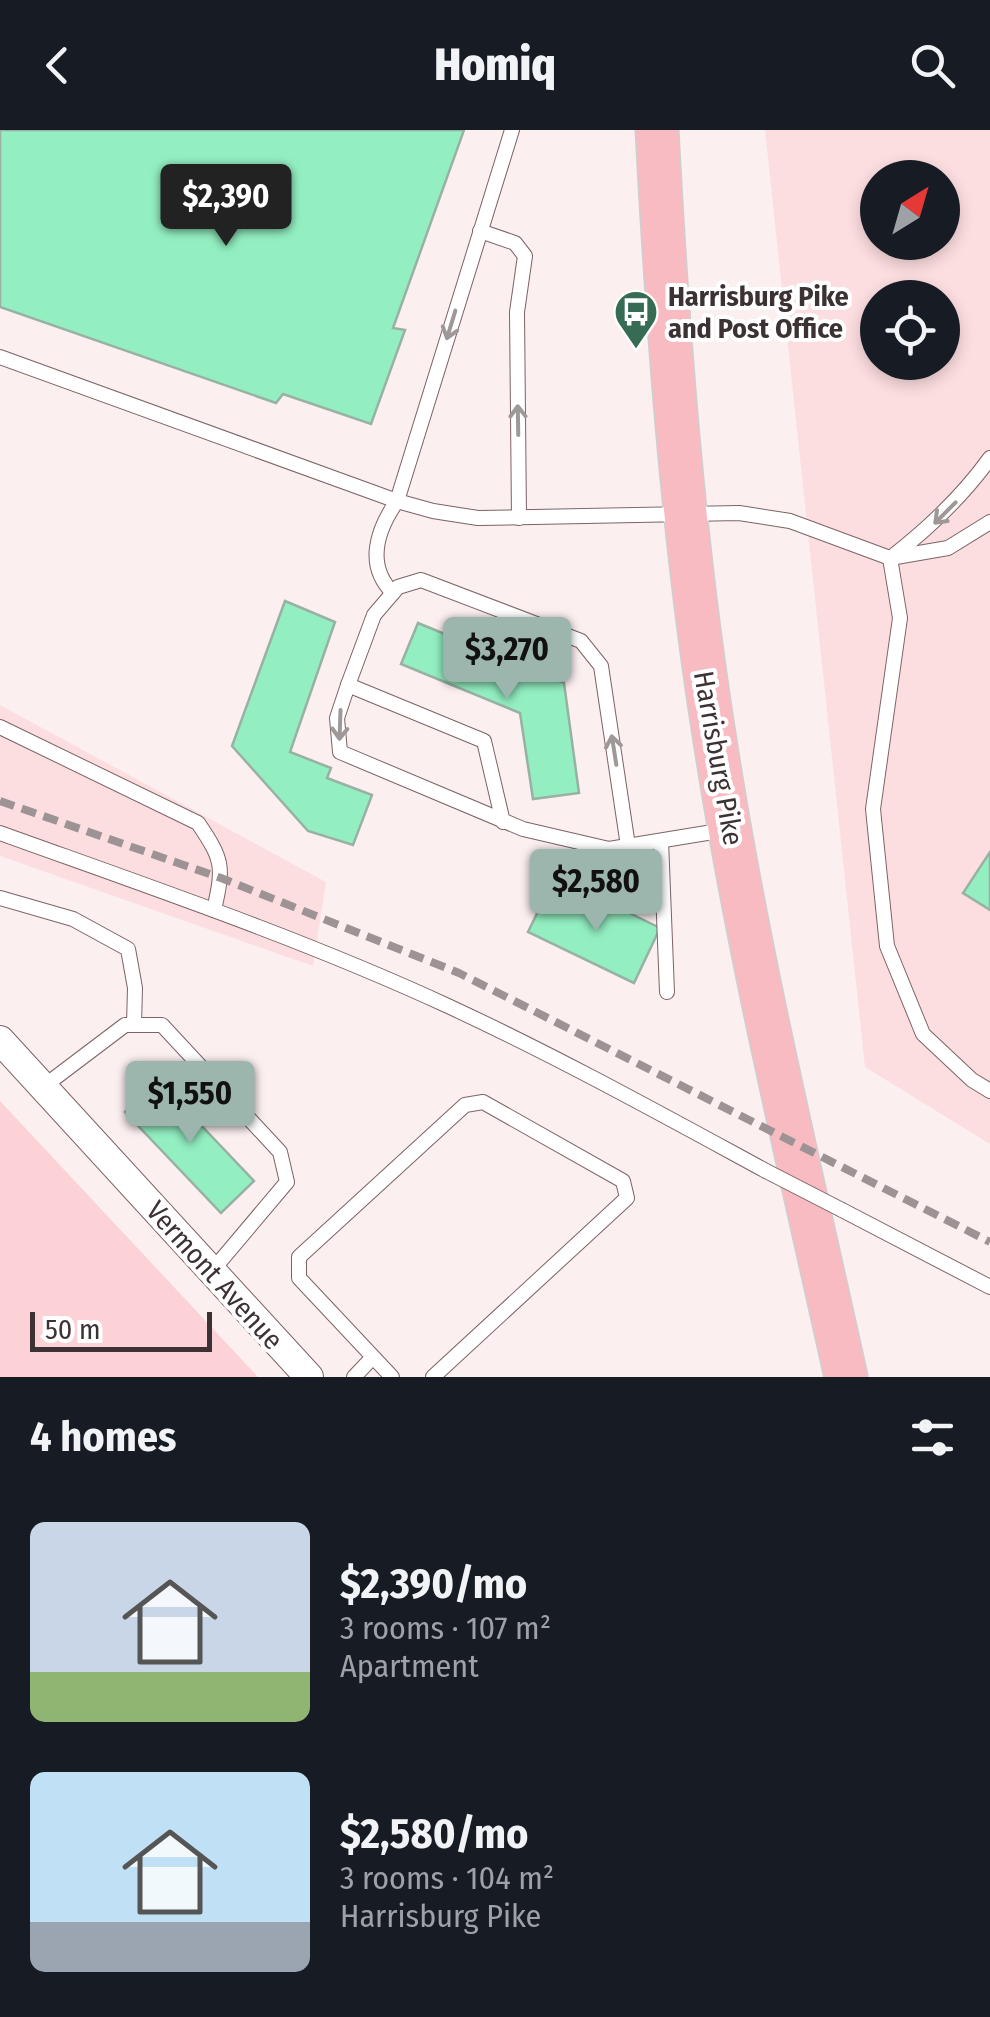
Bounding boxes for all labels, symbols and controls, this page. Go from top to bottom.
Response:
icon: back [30,38,85,93]
text: Homiq [434,38,556,92]
icon: search [905,38,960,93]
north arrow [860,160,960,260]
map controls [860,160,960,380]
pin: $2,390 [145,164,307,249]
text: $2,390 [182,177,270,215]
place label: Harrisburg Pike and Post Office [668,280,849,345]
button: locate [860,280,960,380]
bus stop icon: Harrisburg Pike and Post Office [613,289,659,350]
one-way arrow [441,308,459,340]
one-way arrow [508,405,528,438]
one-way arrow [933,501,957,525]
pin: $3,270 [426,617,588,702]
text: $3,270 [465,630,549,668]
street label: Harrisburg Pike [687,668,750,848]
one-way arrow [330,708,349,741]
one-way arrow [604,734,622,766]
pin: $2,580 [515,849,677,934]
text: $2,580 [552,862,640,900]
pin: $1,550 [109,1061,271,1146]
text: $1,550 [148,1074,232,1112]
street label: Vermont Avenue [139,1194,290,1356]
scale bar [30,1307,212,1352]
text: 50 m [45,1313,101,1346]
icon: filters [905,1410,960,1465]
text: 4 homes [30,1412,177,1462]
text: $2,390/mo [340,1559,527,1609]
icon: home [110,1562,230,1682]
text: 3 rooms · 107 m² [340,1609,551,1647]
text: Apartment [340,1647,479,1685]
text: $2,580/mo [340,1809,528,1859]
icon: home [110,1812,230,1932]
text: 3 rooms · 104 m² [340,1859,554,1897]
text: Harrisburg Pike [340,1897,541,1935]

